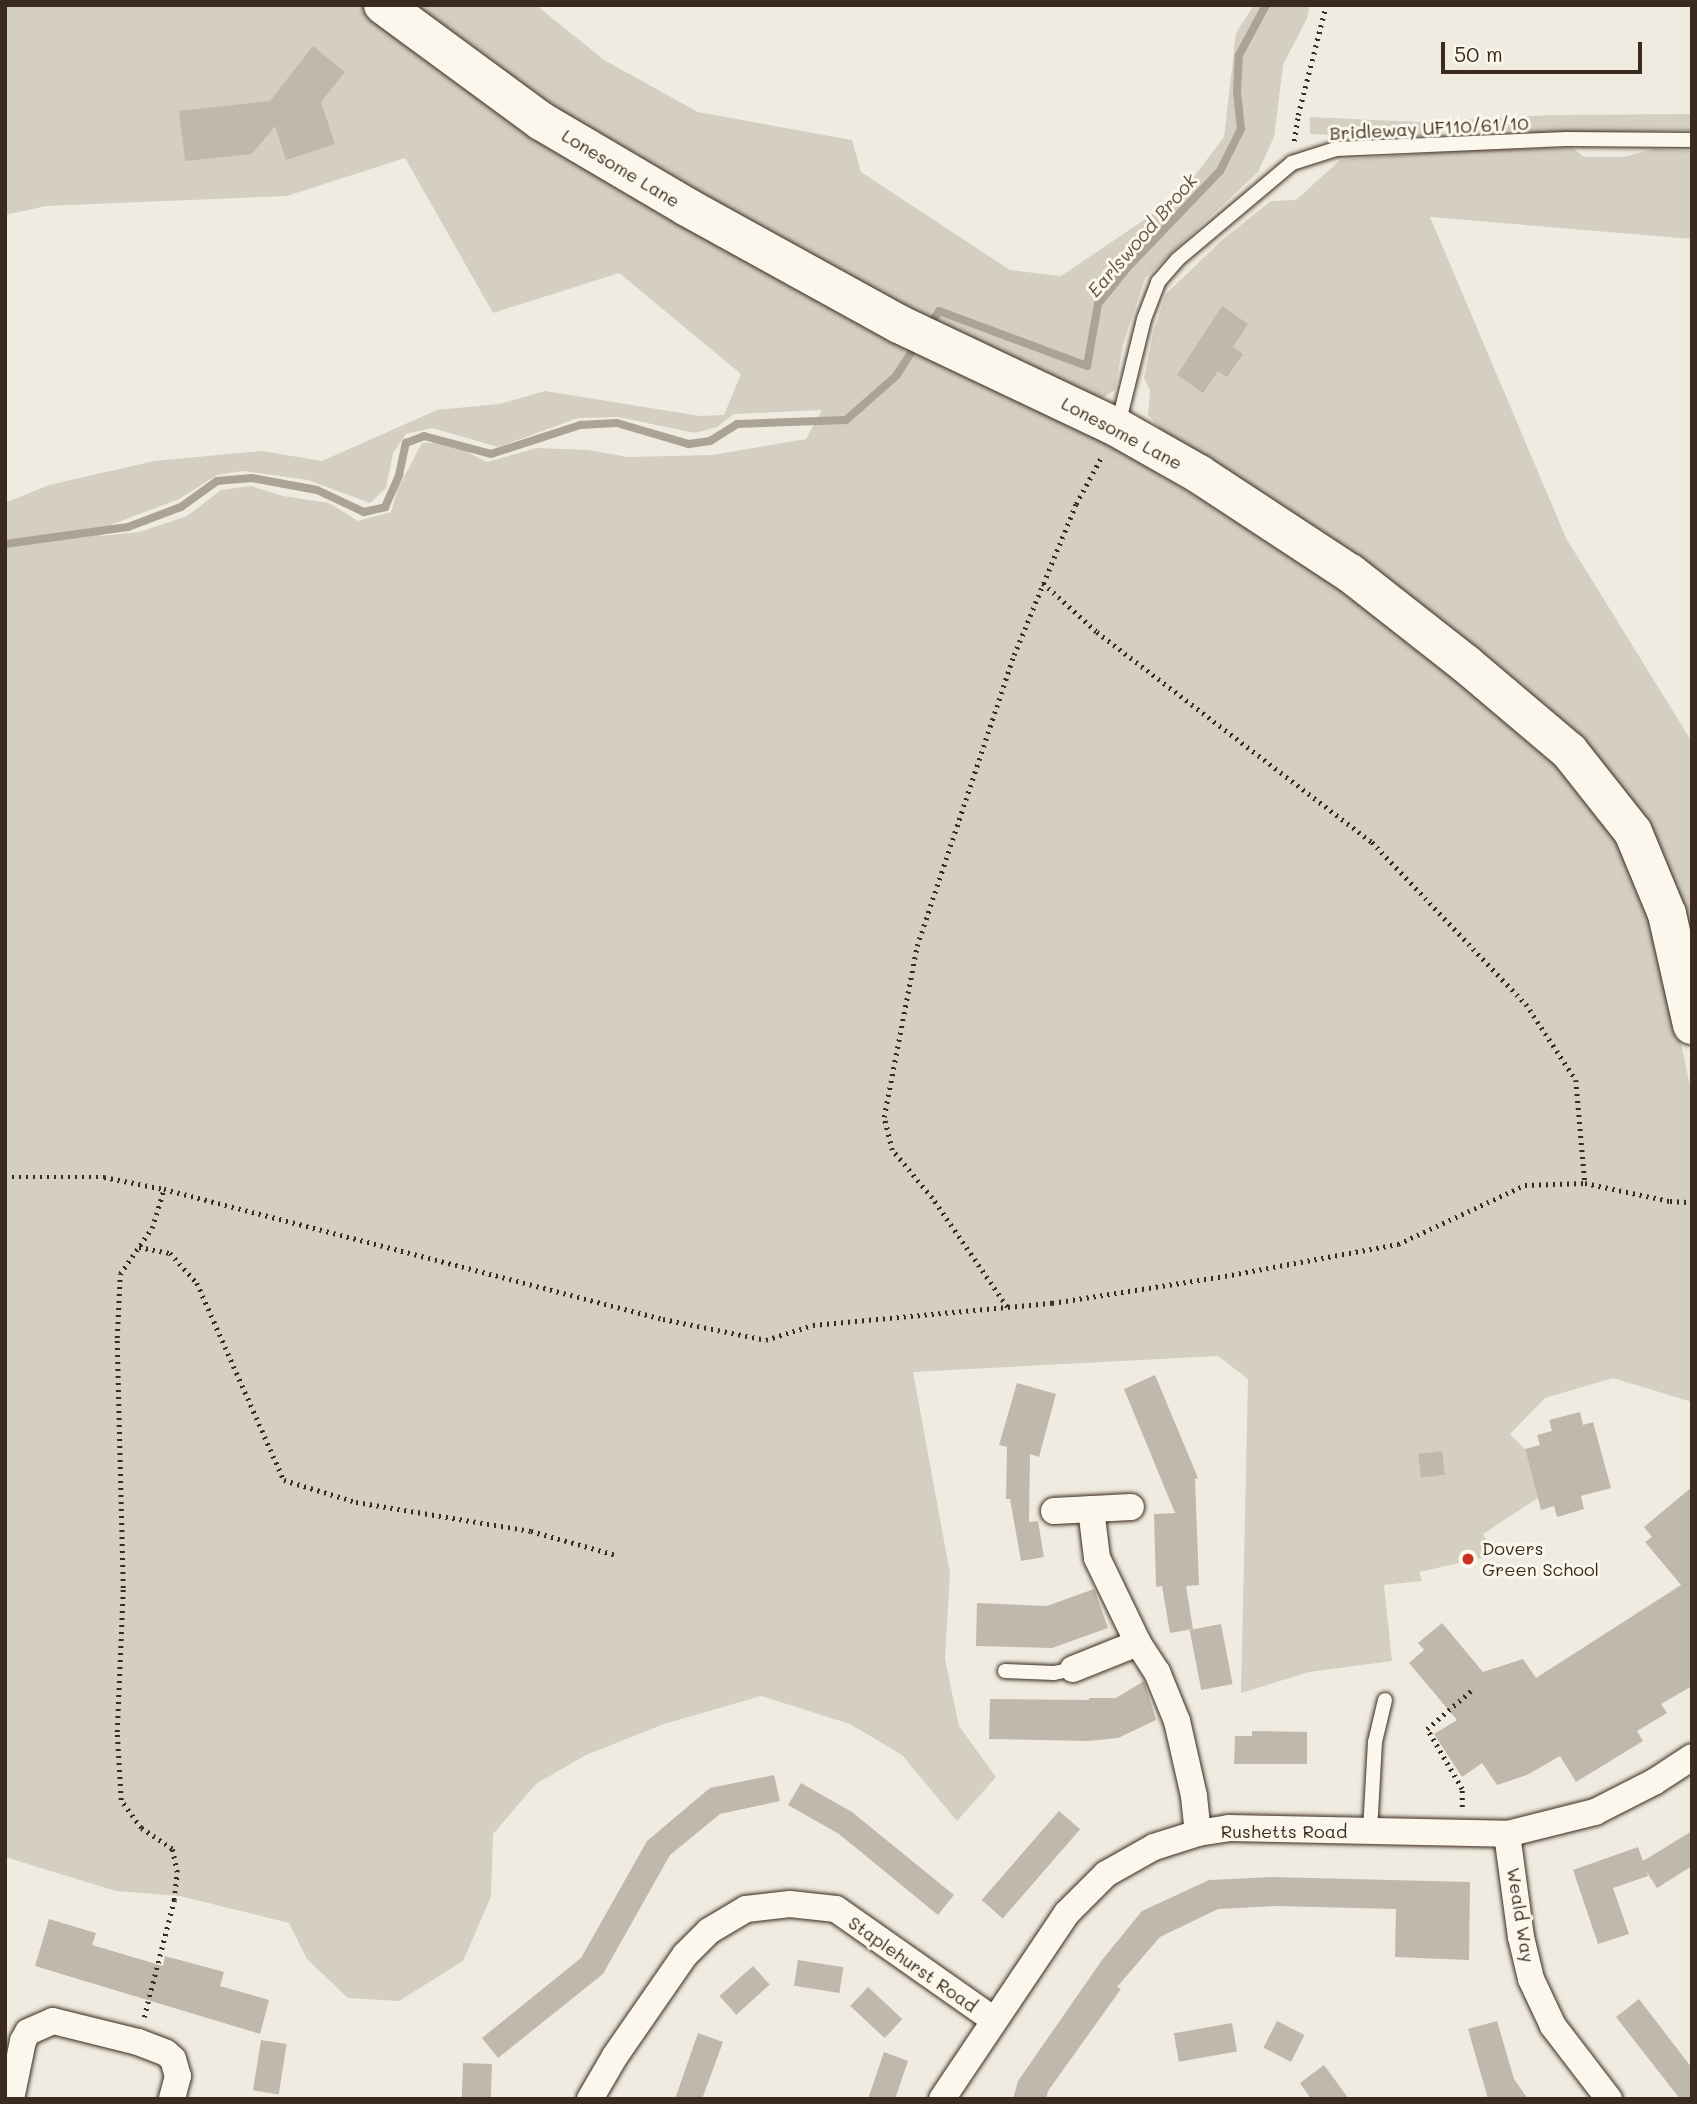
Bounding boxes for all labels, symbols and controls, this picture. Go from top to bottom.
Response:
scale bar [1445,28,1646,72]
text: 50 m [1454,40,1503,67]
street label: Bridleway UF110/61/10 [1329,112,1529,144]
street label: Lonesome Lane [558,124,684,212]
water label: Earlswood Brook [1082,169,1202,301]
street label: Lonesome Lane [1058,392,1186,474]
place label: Dovers Green School [1482,1538,1599,1580]
marker: Dovers Green School [1460,1551,1476,1567]
street label: Rushetts Road [1221,1820,1347,1842]
street label: Weald Way [1503,1866,1539,1964]
street label: Staplehurst Road [844,1911,982,2017]

